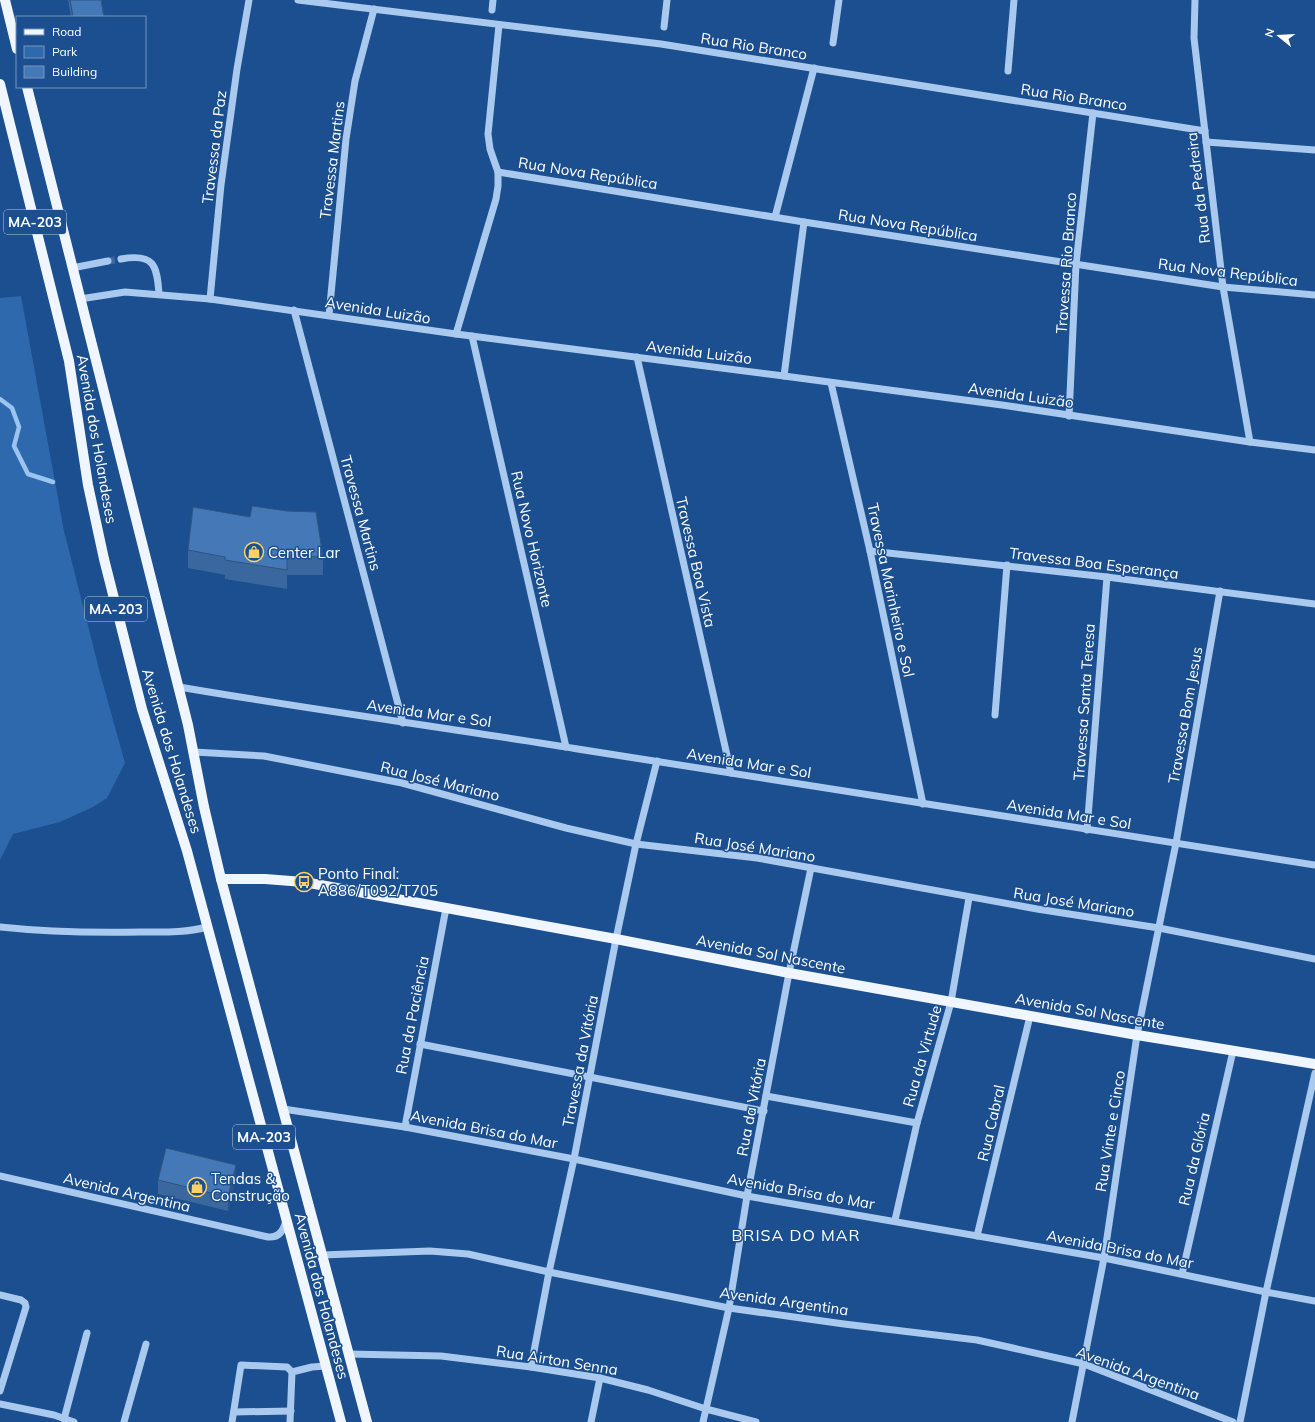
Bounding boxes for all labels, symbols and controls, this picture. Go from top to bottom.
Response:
legend [16,16,146,88]
north arrow [1259,16,1299,56]
text: Road [52,24,81,39]
text: N [1262,27,1277,39]
street label: Rua Rio Branco [699,28,809,64]
text: Park [52,44,78,59]
text: Building [52,64,97,79]
street label: Rua Rio Branco [1019,79,1129,115]
street label: Travessa da Paz [198,89,230,205]
street label: Travessa Martins [315,100,349,220]
street label: Rua da Pedreira [1182,131,1214,245]
street label: Rua Nova República [517,153,659,193]
street label: Travessa Rio Branco [1052,192,1080,334]
street label: Rua Nova República [837,205,979,245]
road number: MA-203 [4,210,66,234]
street label: Rua Nova República [1157,254,1299,290]
street label: Avenida Luizão [324,292,432,328]
street label: Avenida Luizão [645,336,753,368]
street label: Avenida dos Holandeses [73,353,121,525]
street label: Avenida Luizão [967,378,1075,412]
street label: Travessa Martins [336,453,386,573]
street label: Rua Novo Horizonte [507,469,557,609]
street label: Travessa Boa Vista [672,495,720,629]
street label: Travessa Marinheiro e Sol [863,501,919,679]
shop icon: Center Lar [243,541,265,563]
place label: Center Lar [268,543,341,562]
street label: Travessa Boa Esperança [1008,543,1180,583]
road number: MA-203 [85,597,147,621]
street label: Travessa Santa Teresa [1069,623,1099,781]
street label: Travessa Bom Jesus [1164,645,1206,785]
street label: Avenida dos Holandeses [138,666,206,836]
street label: Avenida Mar e Sol [365,695,493,731]
street label: Avenida Mar e Sol [685,744,813,782]
street label: Rua José Mariano [378,757,502,805]
street label: Avenida Mar e Sol [1005,795,1133,833]
street label: Rua José Mariano [693,828,817,866]
place label: Ponto Final: A886/T092/T705 [318,864,438,900]
bus stop icon: Ponto Final: A886/T092/T705 [293,871,315,893]
street label: Rua José Mariano [1012,883,1136,921]
street label: Avenida Sol Nascente [695,930,847,978]
street label: Rua da Paciência [391,954,433,1076]
street label: Avenida Sol Nascente [1014,988,1166,1034]
street label: Travessa da Vitória [558,994,602,1128]
street label: Rua da Virtude [898,1003,946,1109]
street label: Rua da Vitória [732,1056,770,1158]
street label: Rua Vinte e Cinco [1091,1069,1129,1193]
street label: Rua Cabral [973,1083,1009,1163]
street label: Avenida Brisa do Mar [409,1105,560,1153]
street label: Rua da Glória [1174,1111,1214,1207]
road number: MA-203 [233,1125,295,1149]
street label: Avenida Argentina [62,1168,192,1216]
place label: Tendas & Construção [211,1169,290,1205]
street label: Avenida Brisa do Mar [726,1169,877,1213]
shop icon: Tendas & Construção [186,1176,208,1198]
street label: Avenida dos Holandeses [291,1211,353,1381]
district label: BRISA DO MAR [731,1225,861,1245]
street label: Avenida Brisa do Mar [1045,1225,1196,1273]
street label: Avenida Argentina [718,1283,850,1319]
street label: Rua Airton Senna [495,1341,619,1379]
street label: Avenida Argentina [1074,1342,1202,1404]

